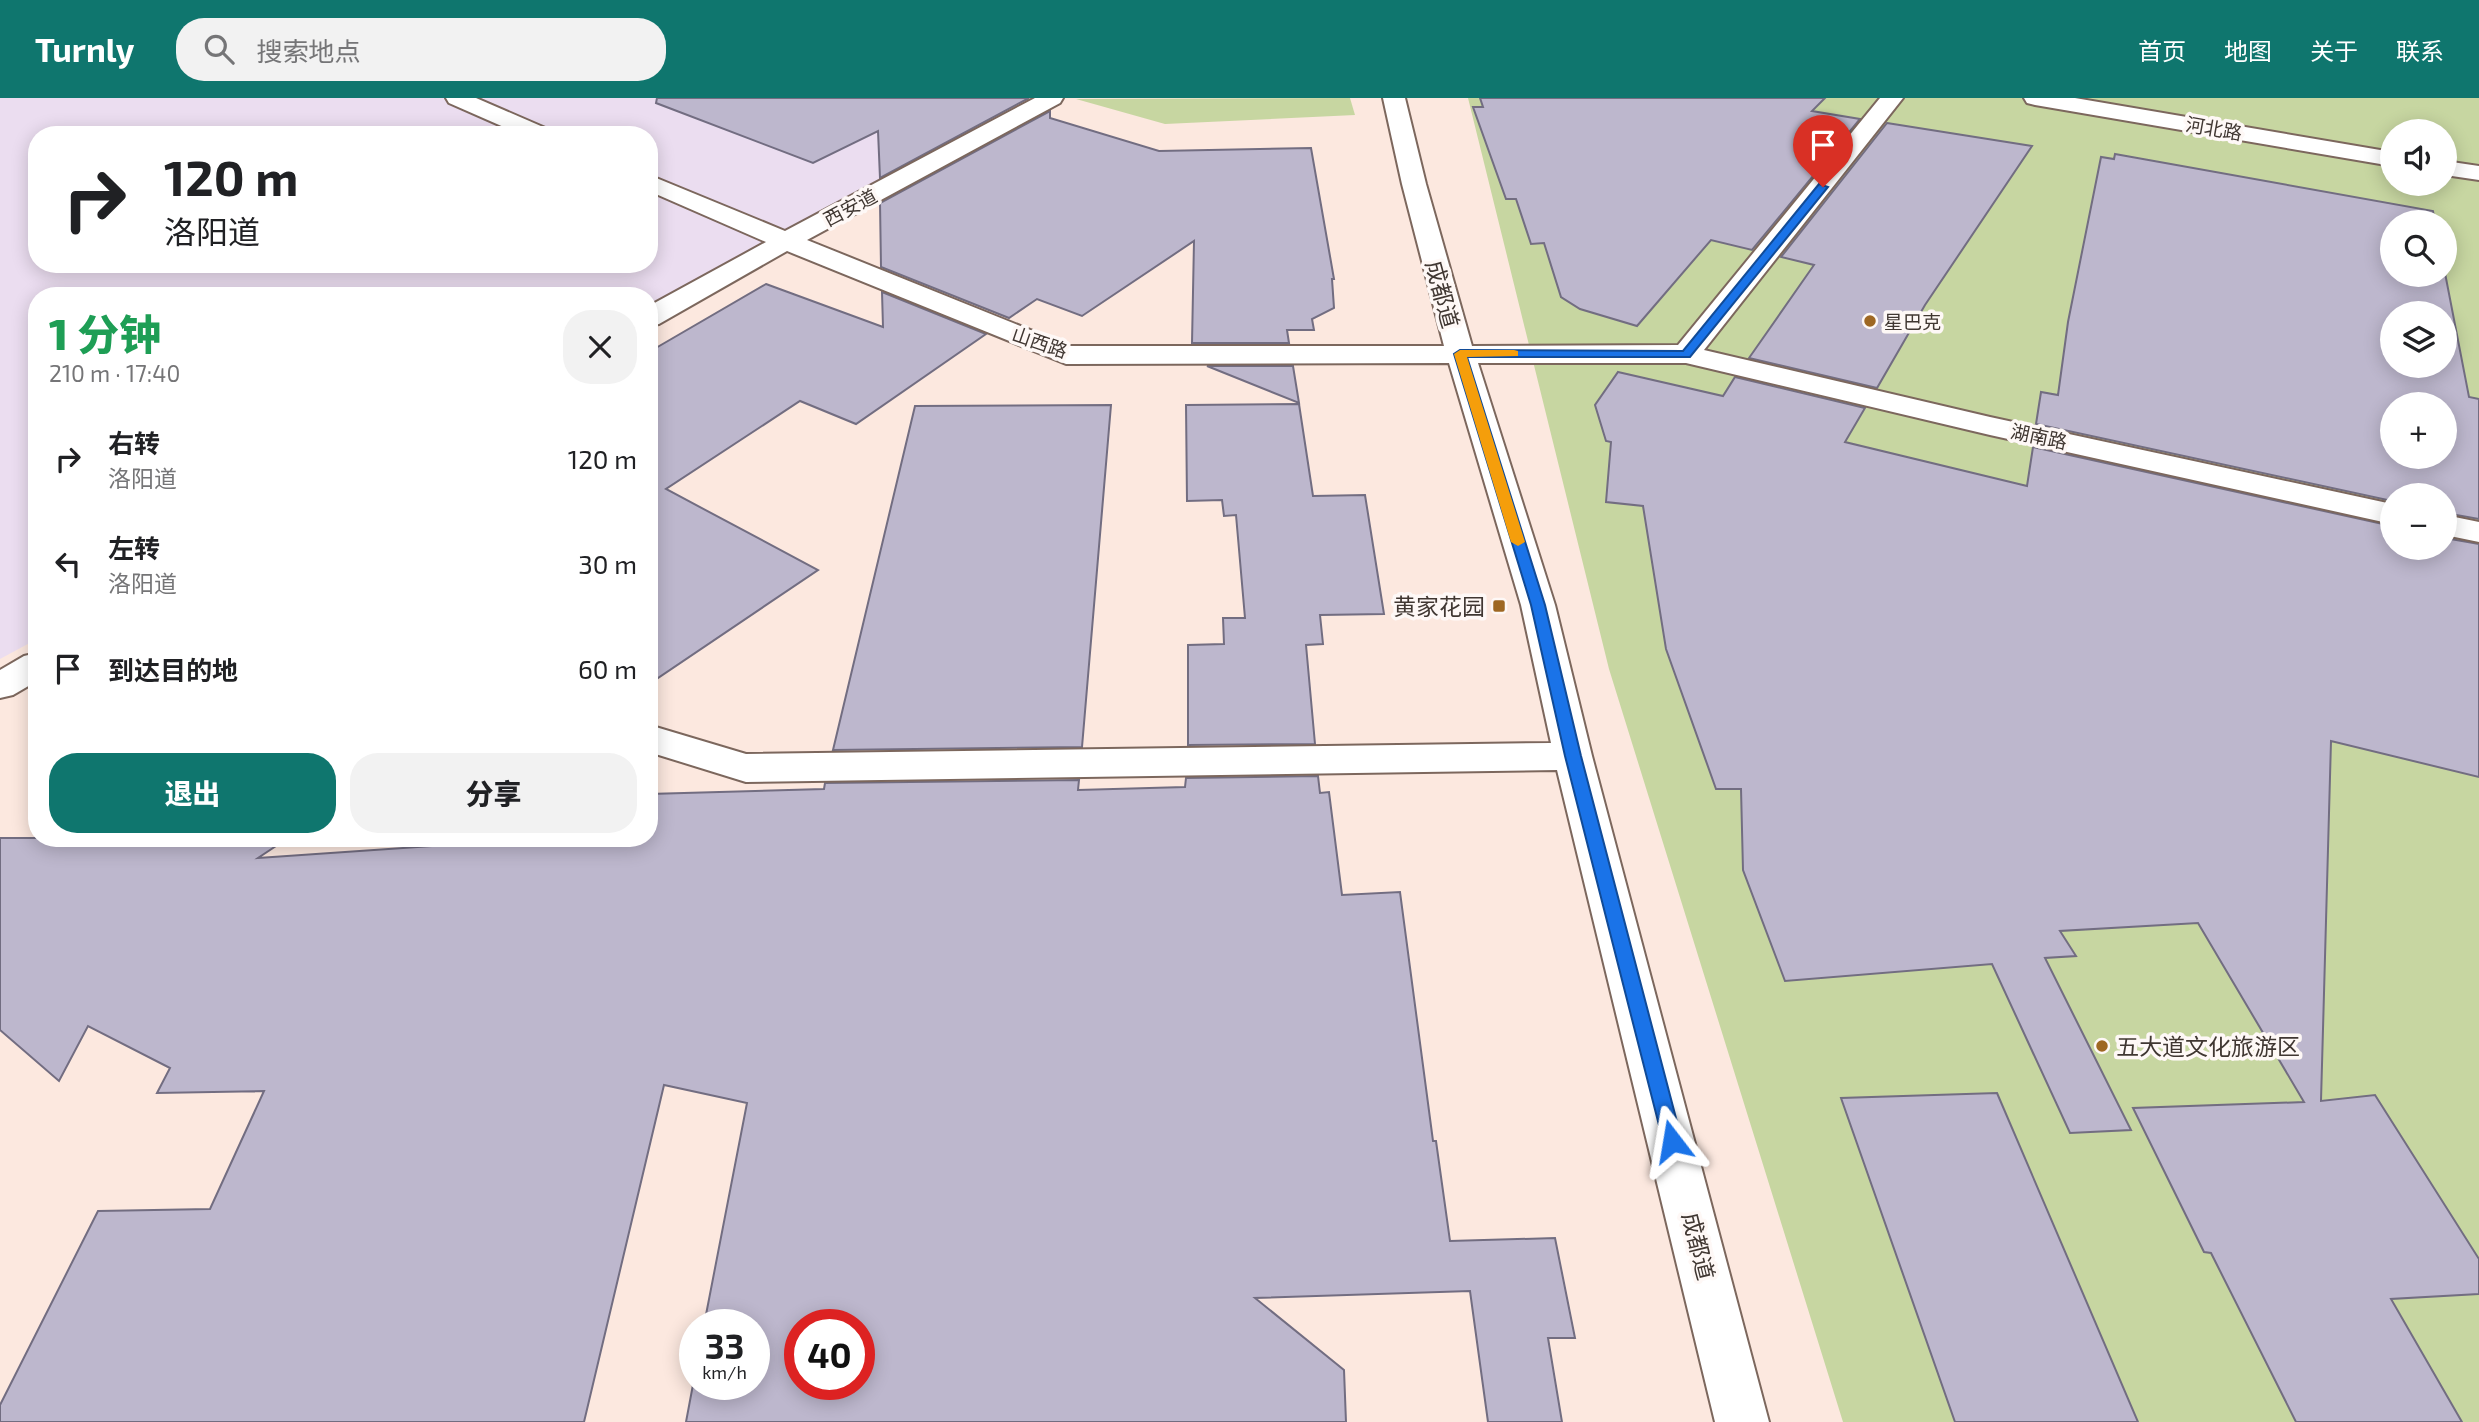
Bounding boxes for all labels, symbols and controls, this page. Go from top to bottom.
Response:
search box [176,18,666,81]
text: Turnly [35,29,134,69]
icon: search [200,30,238,68]
text: 搜索地点 [256,35,360,66]
text: 首页 [2138,36,2186,65]
text: 地图 [2224,36,2272,65]
text: 关于 [2310,36,2358,65]
text: 联系 [2396,36,2444,65]
street label: 河北路 [2184,112,2244,144]
pin [1793,115,1853,187]
map controls [2380,119,2457,560]
button: sound [2380,119,2457,196]
icon: arrive [1804,126,1842,164]
text: 120 m [164,147,298,206]
icon: right [49,154,140,245]
street label: 西安道 [819,183,881,231]
button: search [2380,210,2457,287]
text: 洛阳道 [164,212,260,250]
street label: 成都道 [1421,257,1465,331]
button: layers [2380,301,2457,378]
text: 1 分钟 [49,308,161,358]
button: close [563,310,637,384]
place label: 星巴克 [1884,310,1941,333]
marker: 星巴克 [1862,313,1878,329]
street label: 山西路 [1009,322,1071,362]
text: 210 m · 17:40 [49,359,180,387]
button: + [2380,392,2457,469]
street label: 湖南路 [2009,419,2069,453]
text: 右转 [108,427,160,458]
icon: right [49,440,87,478]
text: 120 m [568,443,637,474]
text: 洛阳道 [108,464,177,492]
button: − [2380,483,2457,560]
text: 左转 [108,532,160,563]
icon: left [49,545,87,583]
text: 30 m [578,548,637,579]
text: 洛阳道 [108,569,177,597]
place label: 黄家花园 [1393,592,1485,620]
marker: 黄家花园 [1491,598,1507,614]
icon: arrive [49,650,87,688]
text: 60 m [578,653,637,684]
text: 到达目的地 [108,654,238,685]
button: 退出 [49,753,336,833]
button: 分享 [350,753,637,833]
place label: 五大道文化旅游区 [2116,1032,2300,1060]
marker: 五大道文化旅游区 [2094,1038,2110,1054]
position arrow [1635,1104,1709,1178]
street label: 成都道 [1677,1209,1721,1283]
speed limit sign: 40 [784,1309,875,1400]
text: 33 [705,1324,744,1366]
text: km/h [702,1361,747,1383]

